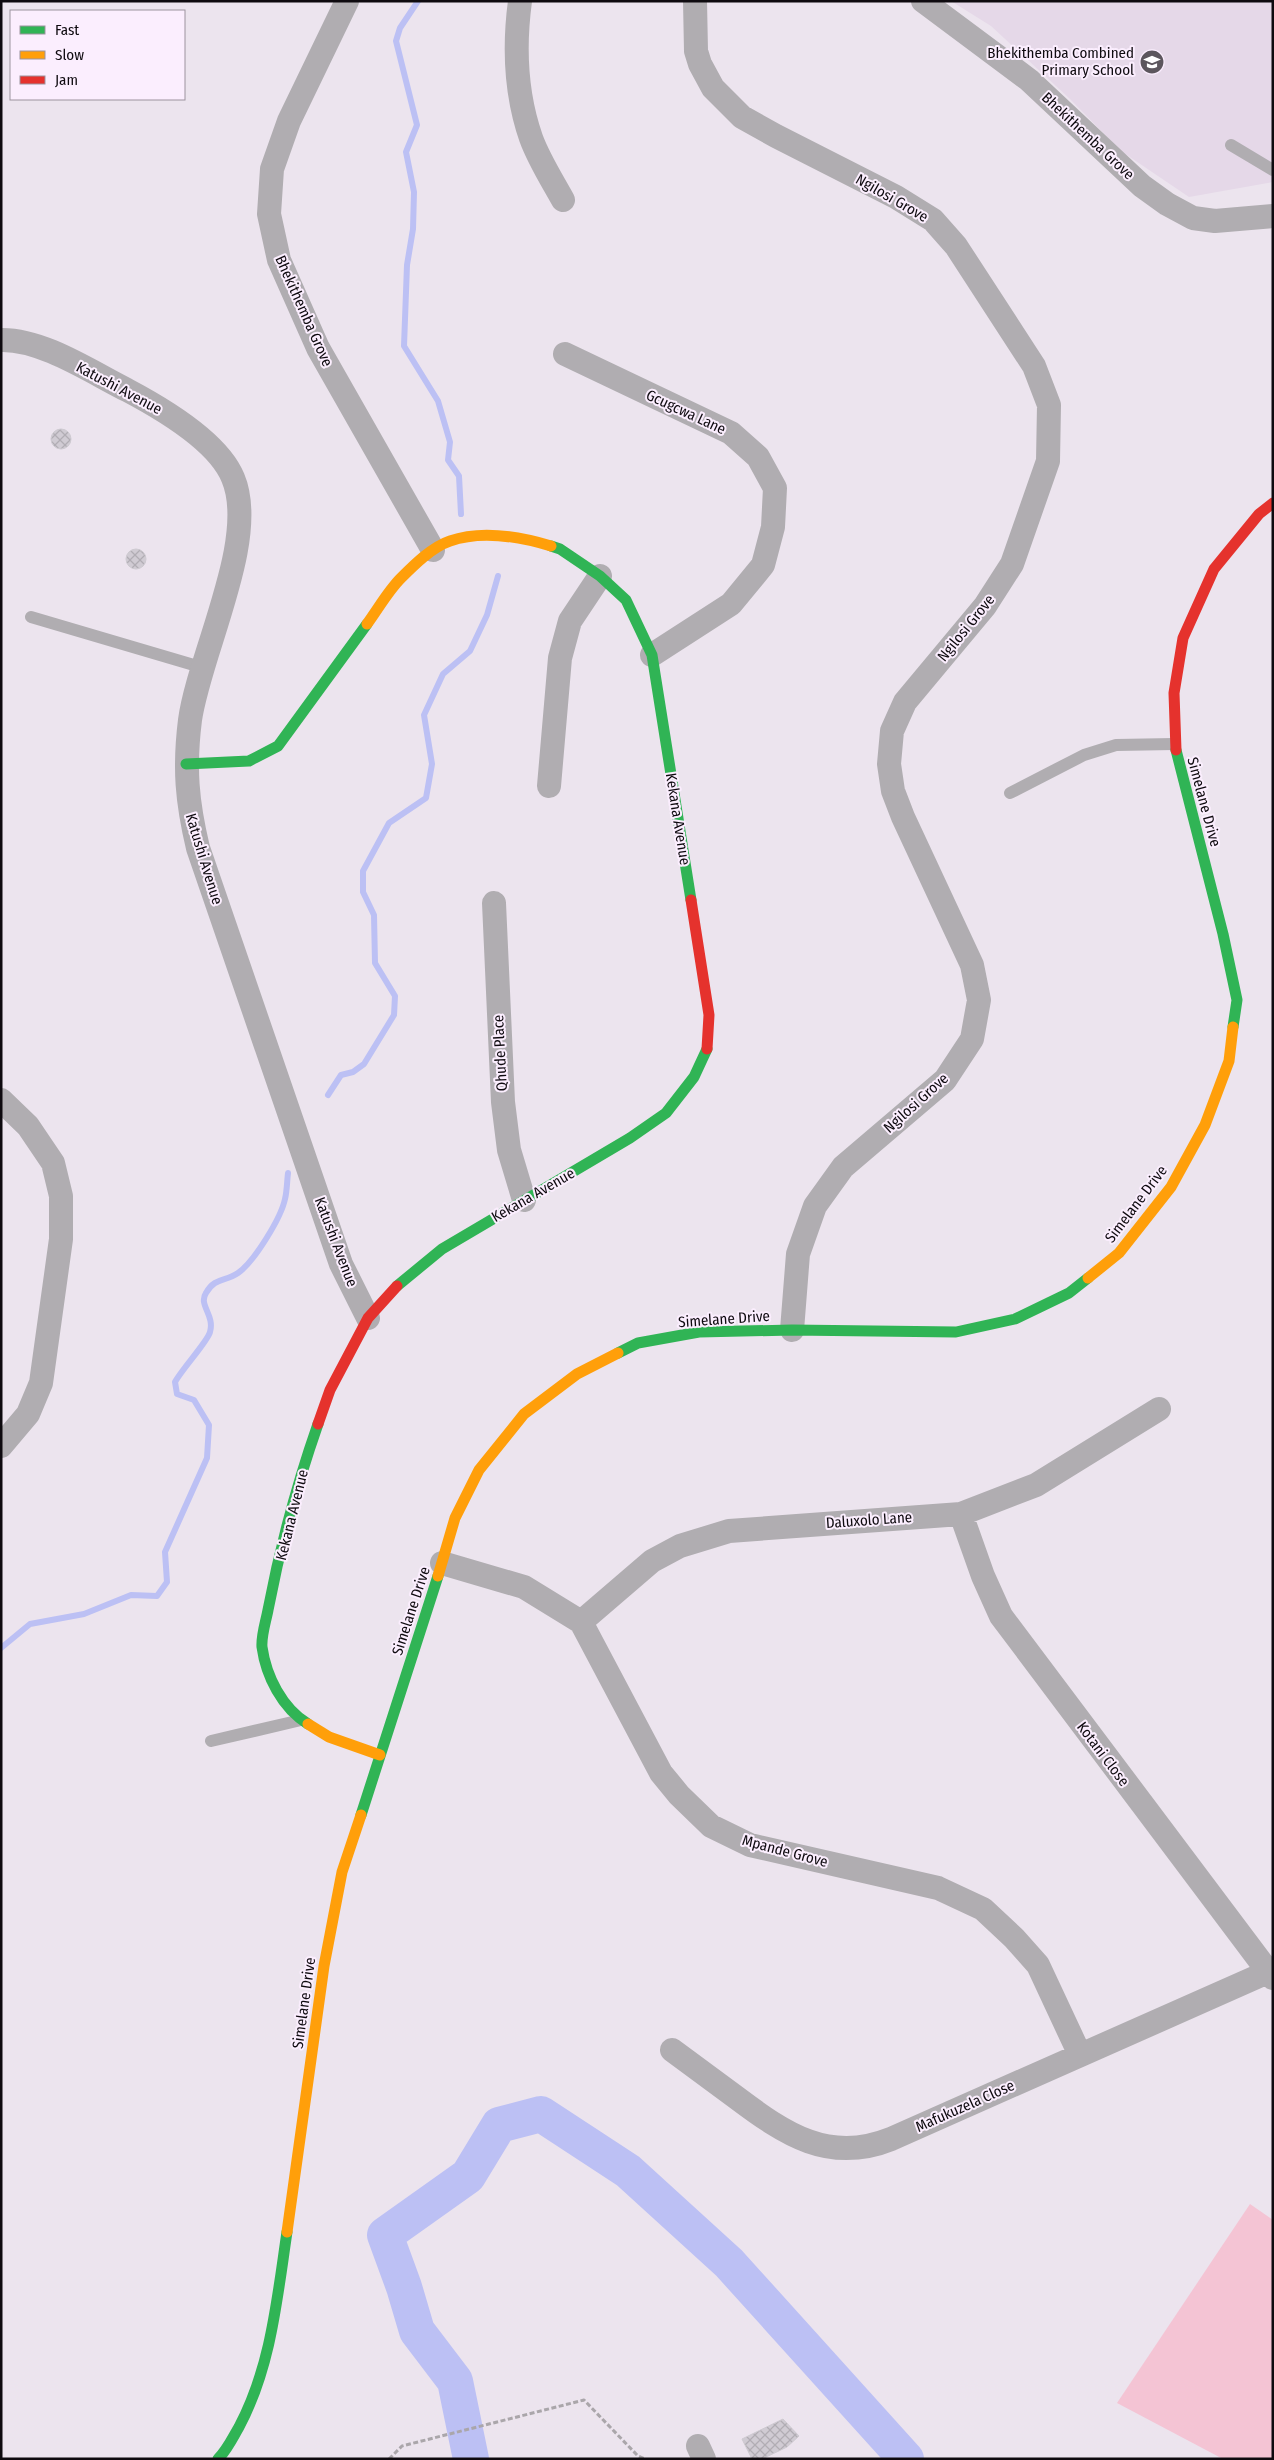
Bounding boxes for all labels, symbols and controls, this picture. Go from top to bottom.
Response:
legend [10,10,185,100]
text: Fast [55,21,79,39]
place label: Bhekithemba Combined Primary School [987,44,1134,79]
text: Slow [55,46,84,64]
school or university icon: Bhekithemba Combined Primary School [1139,49,1165,75]
text: Jam [55,71,78,89]
street label: Bhekithemba Grove [1038,88,1138,184]
street label: Ngilosi Grove [853,170,931,226]
street label: Bhekithemba Grove [271,253,337,369]
street label: Katushi Avenue [73,358,165,418]
street label: Gcugcwa Lane [643,386,729,438]
street label: Ngilosi Grove [934,591,998,665]
street label: Simelane Drive [1183,755,1225,849]
street label: Kekana Avenue [662,772,694,866]
street label: Katushi Avenue [182,811,226,907]
street label: Qhude Place [489,1014,511,1092]
street label: Ngilosi Grove [880,1069,952,1137]
street label: Simelane Drive [1101,1162,1171,1246]
street label: Kekana Avenue [488,1164,578,1226]
street label: Katushi Avenue [311,1195,361,1289]
street label: Simelane Drive [677,1307,771,1331]
street label: Kekana Avenue [272,1468,312,1562]
street label: Daluxolo Lane [825,1508,913,1532]
street label: Simelane Drive [388,1564,434,1658]
street label: Kotani Close [1073,1718,1133,1790]
street label: Mpande Grove [740,1831,830,1871]
street label: Simelane Drive [289,1956,319,2050]
street label: Mafukuzela Close [913,2076,1017,2136]

